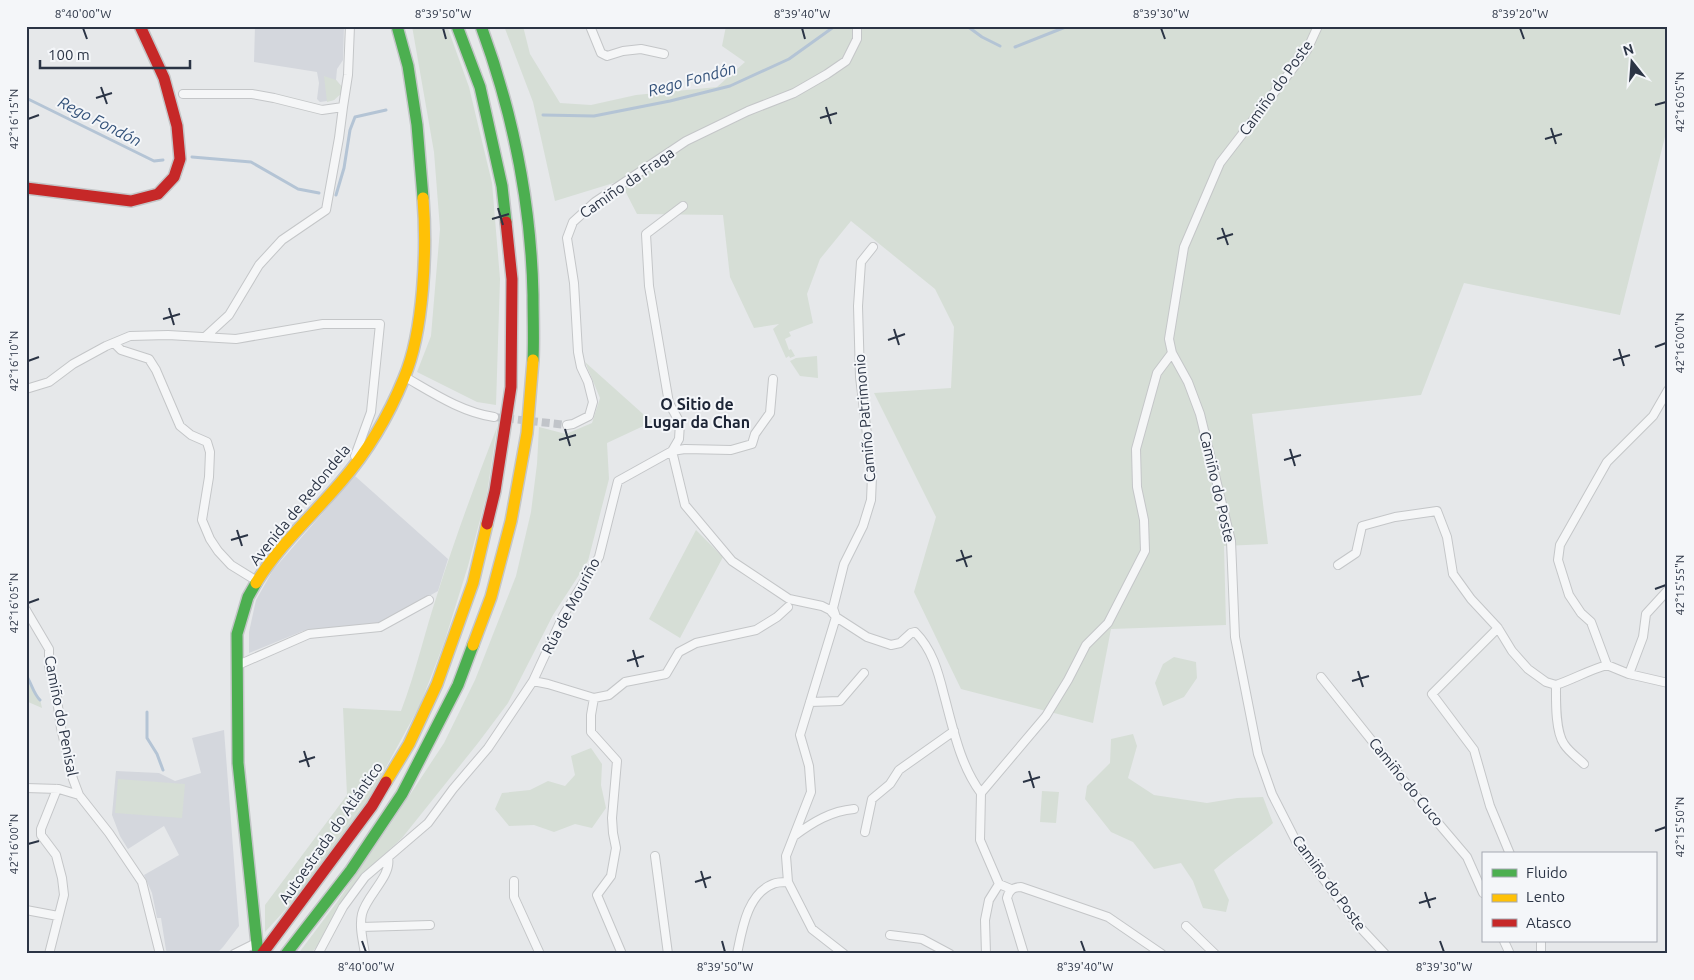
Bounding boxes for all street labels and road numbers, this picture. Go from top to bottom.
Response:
street label: Camiño do Poste [1235,37,1316,139]
street label: Camiño da Fraga [576,144,677,222]
street label: Camiño Patrimonio [850,353,879,483]
street label: Camiño do Poste [1196,430,1239,544]
street label: Avenida de Redondela [246,441,353,568]
street label: Rúa de Mouriño [538,555,603,657]
street label: Camiño do Penisal [41,654,82,778]
street label: Camiño do Cuco [1366,734,1447,829]
street label: Autoestrada do Atlántico [275,759,386,907]
street label: Camiño do Poste [1289,832,1370,934]

